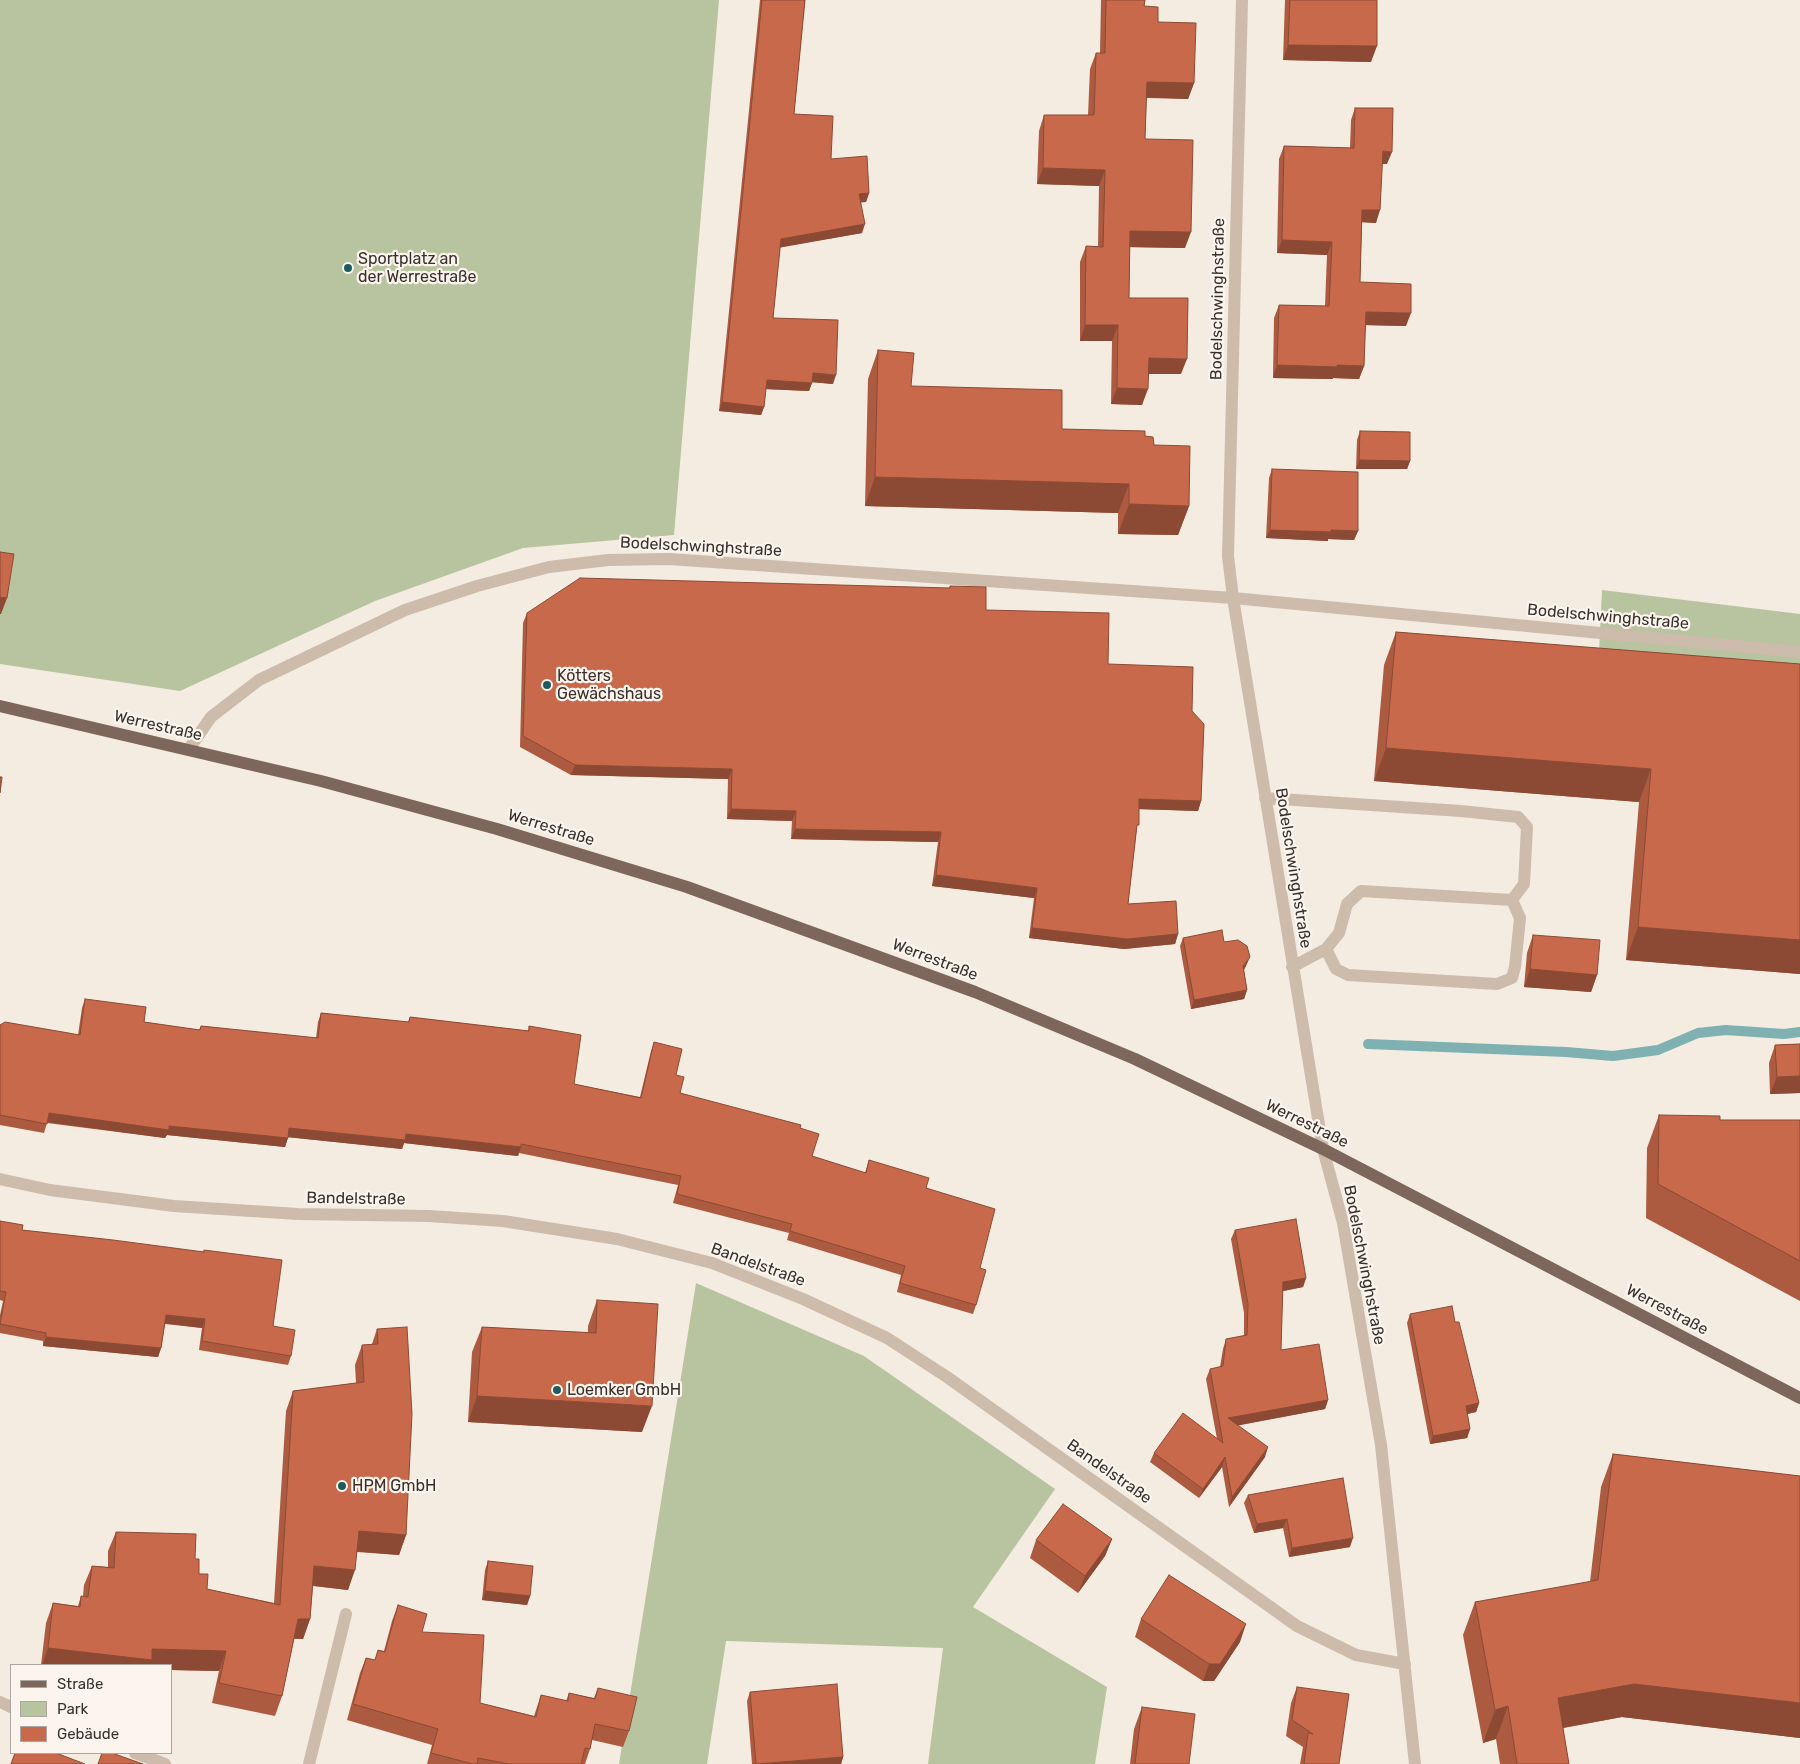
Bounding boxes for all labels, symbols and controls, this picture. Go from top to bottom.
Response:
street label: Bodelschwinghstraße [1207,218,1229,380]
place label: Sportplatz an der Werrestraße [358,249,476,287]
marker: Sportplatz an der Werrestraße [342,262,354,274]
street label: Bodelschwinghstraße [620,533,782,561]
street label: Bodelschwinghstraße [1526,600,1690,634]
place label: Kötters Gewächshaus [557,666,661,704]
marker: Kötters Gewächshaus [541,679,553,691]
street label: Werrestraße [112,707,204,745]
street label: Bodelschwinghstraße [1271,786,1315,950]
street label: Werrestraße [505,806,597,850]
street label: Werrestraße [890,935,980,985]
street label: Werrestraße [1262,1096,1352,1152]
street label: Bodelschwinghstraße [1339,1184,1389,1346]
street label: Bandelstraße [306,1189,406,1209]
street label: Bandelstraße [708,1239,808,1291]
street label: Werrestraße [1623,1280,1711,1340]
place label: Loemker GmbH [567,1380,681,1400]
marker: Loemker GmbH [551,1384,563,1396]
street label: Bandelstraße [1063,1436,1155,1508]
place label: HPM GmbH [352,1476,436,1496]
marker: HPM GmbH [336,1480,348,1492]
legend [10,1664,172,1754]
text: Straße [57,1675,103,1693]
text: Park [57,1700,88,1718]
text: Gebäude [57,1725,119,1743]

